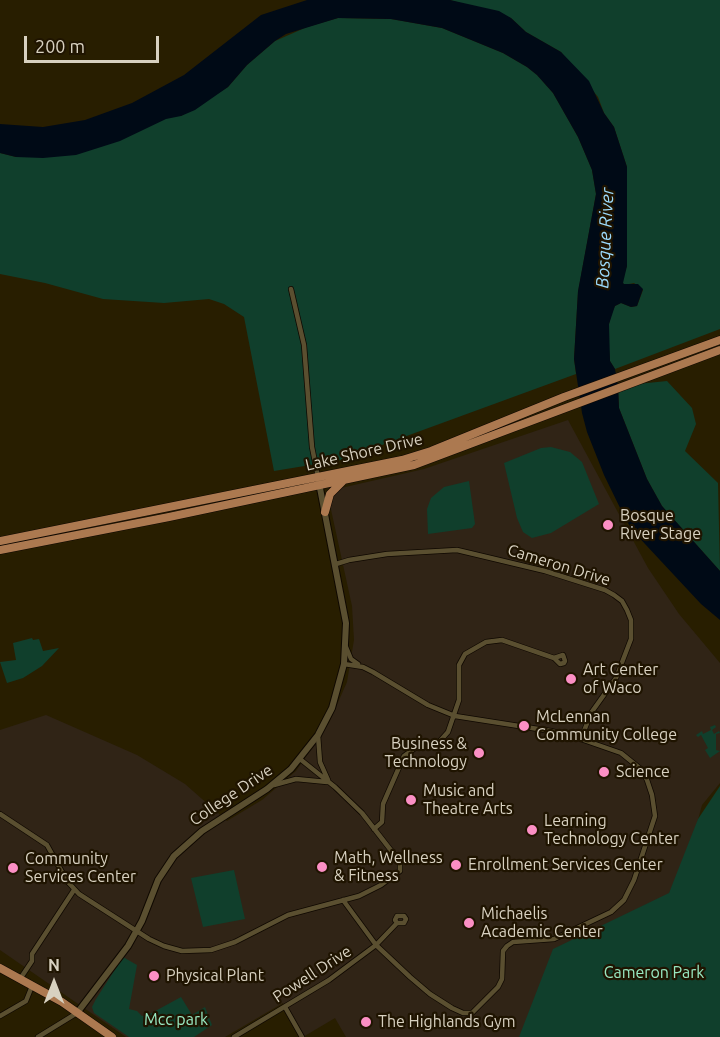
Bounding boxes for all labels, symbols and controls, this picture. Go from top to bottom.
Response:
scale bar [27,24,162,62]
text: 200 m [35,36,85,56]
water label: Bosque River [592,187,618,289]
street label: Lake Shore Drive [303,429,425,475]
place label: Bosque River Stage [620,506,701,544]
marker: Bosque River Stage [601,518,615,532]
street label: Cameron Drive [505,540,613,590]
place label: Art Center of Waco [583,660,658,698]
marker: Art Center of Waco [564,672,578,686]
place label: McLennan Community College [536,707,677,745]
marker: McLennan Community College [517,719,531,733]
place label: Business & Technology [385,734,467,772]
marker: Business & Technology [472,746,486,760]
street label: College Drive [186,760,276,830]
place label: Science [616,762,670,782]
marker: Science [597,765,611,779]
place label: Music and Theatre Arts [423,781,513,819]
marker: Music and Theatre Arts [404,793,418,807]
place label: Learning Technology Center [544,811,679,849]
marker: Learning Technology Center [525,823,539,837]
place label: Math, Wellness & Fitness [334,848,443,886]
place label: Community Services Center [25,849,136,887]
place label: Enrollment Services Center [468,855,663,875]
marker: Enrollment Services Center [449,858,463,872]
marker: Math, Wellness & Fitness [315,860,329,874]
marker: Community Services Center [6,861,20,875]
place label: Michaelis Academic Center [481,904,603,942]
marker: Michaelis Academic Center [462,916,476,930]
street label: Powell Drive [269,941,355,1007]
north arrow [24,953,84,1013]
text: N [48,956,60,974]
park label: Cameron Park [604,963,704,983]
place label: Physical Plant [166,966,264,986]
marker: Physical Plant [147,969,161,983]
park label: Mcc park [144,1010,208,1030]
place label: The Highlands Gym [378,1012,515,1032]
marker: The Highlands Gym [359,1015,373,1029]

